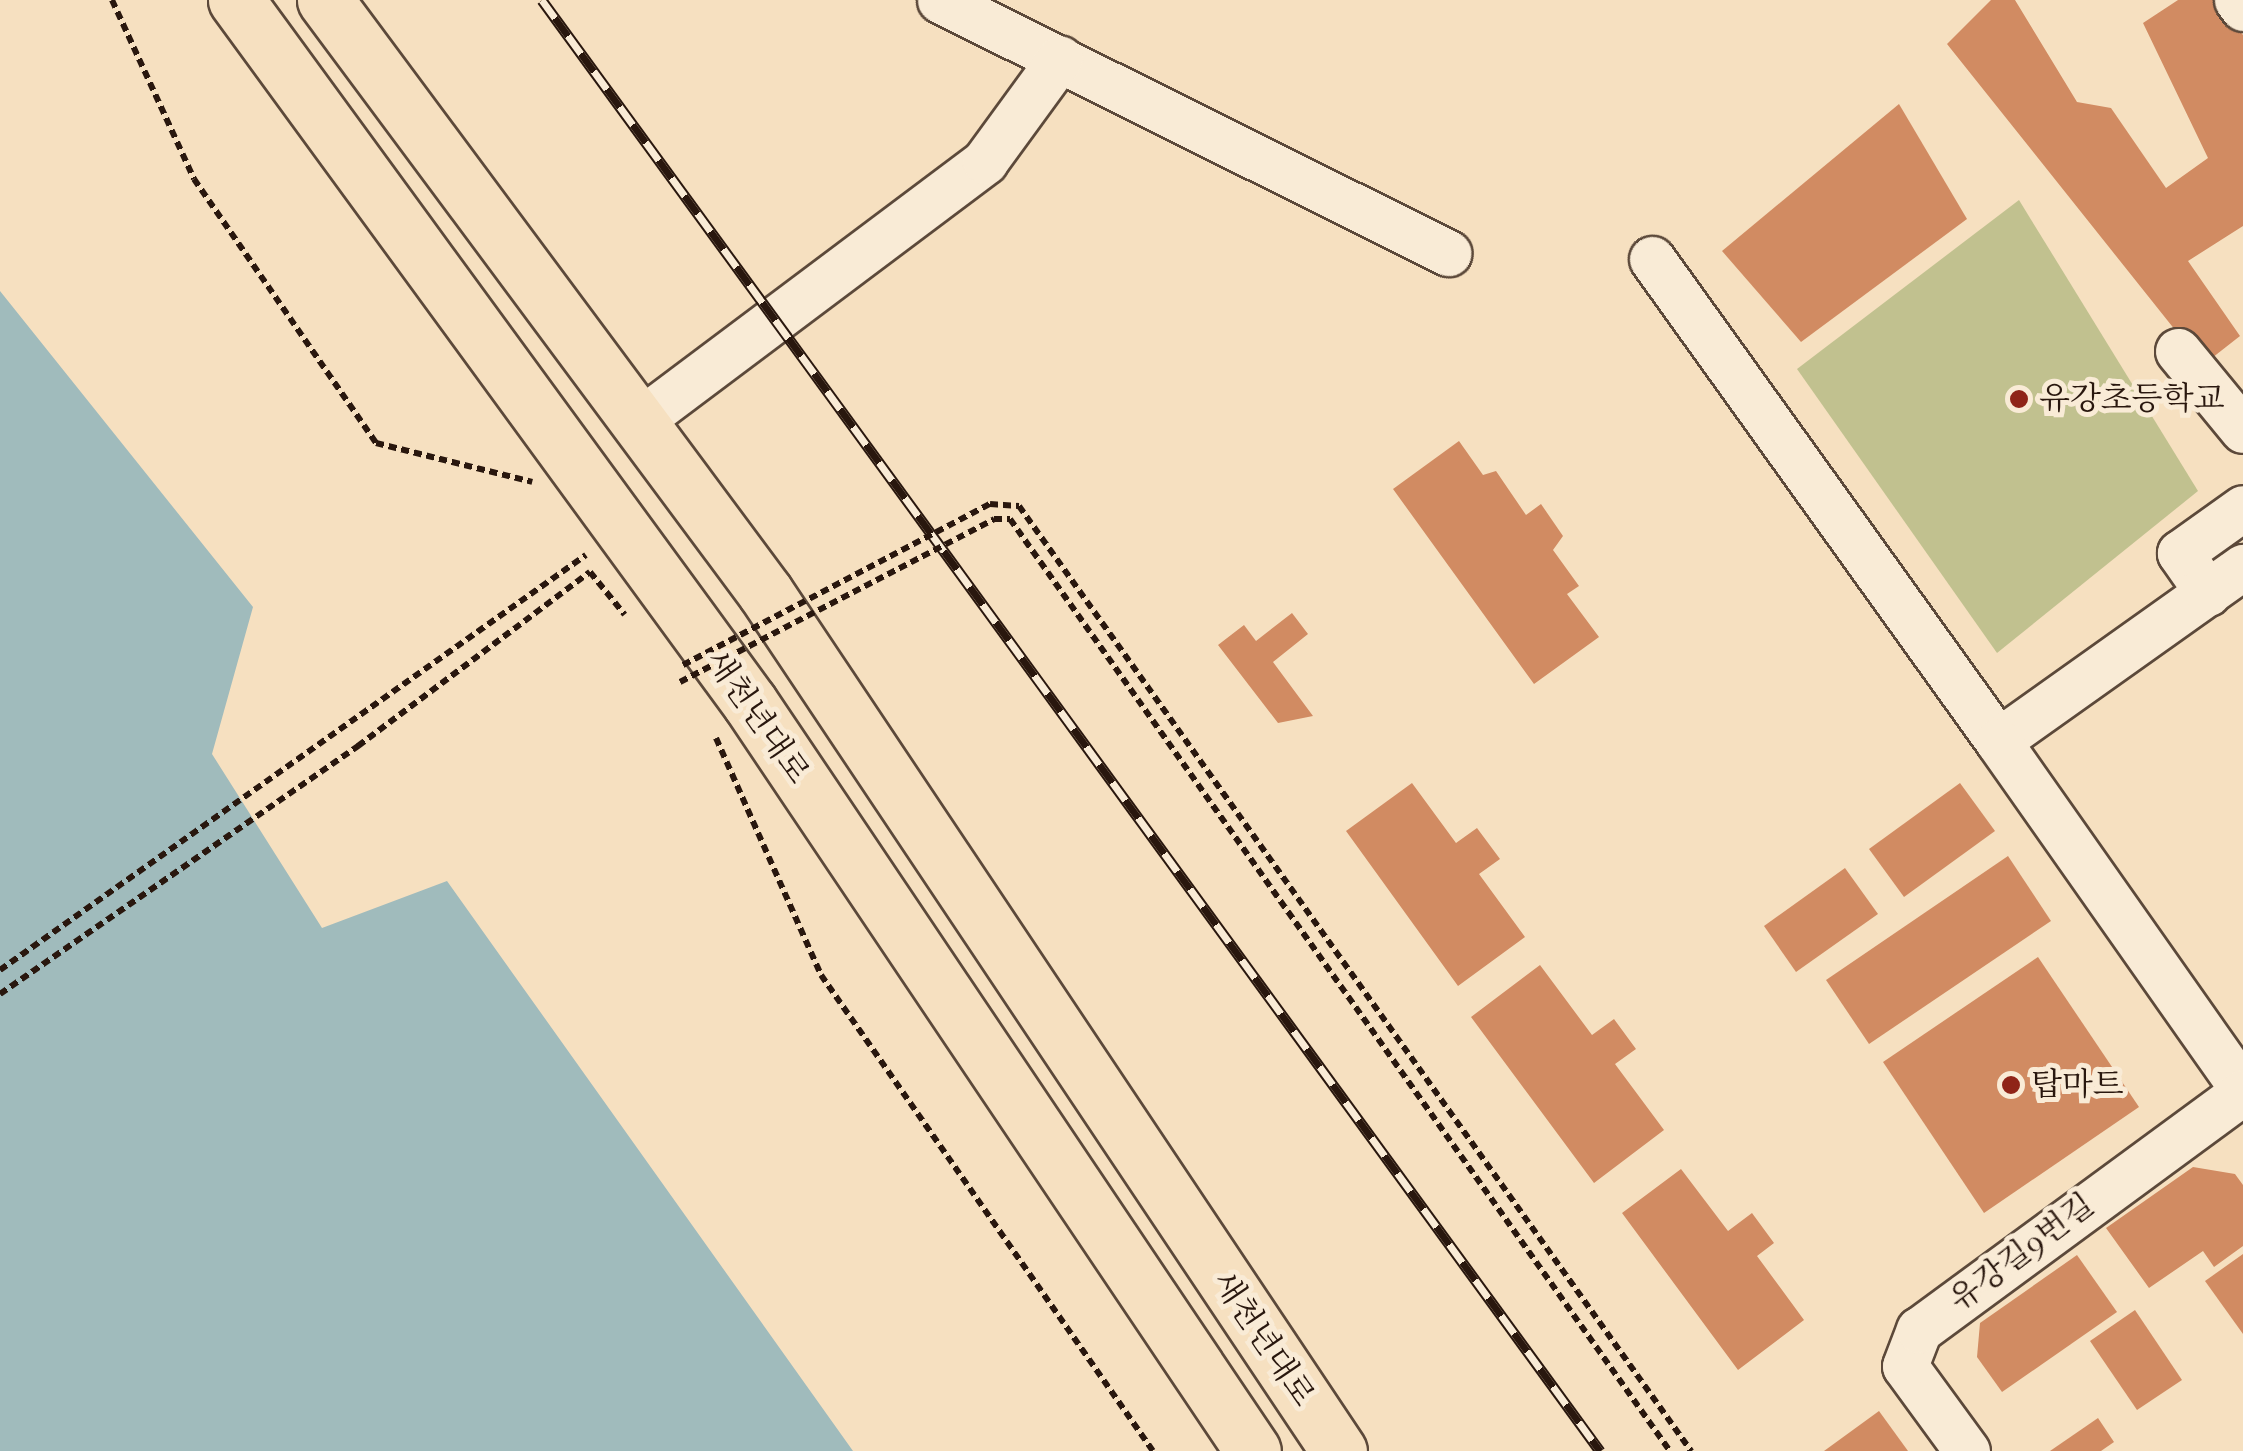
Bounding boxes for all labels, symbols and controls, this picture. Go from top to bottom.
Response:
place label: 유강초등학교 [2039,380,2224,418]
marker: 유강초등학교 [2008,388,2030,410]
street label: 새천년대로 [697,643,817,791]
place label: 탑마트 [2031,1066,2124,1104]
marker: 탑마트 [2000,1074,2022,1096]
street label: 유강길9번길 [1942,1186,2102,1320]
street label: 새천년대로 [1204,1264,1322,1414]

